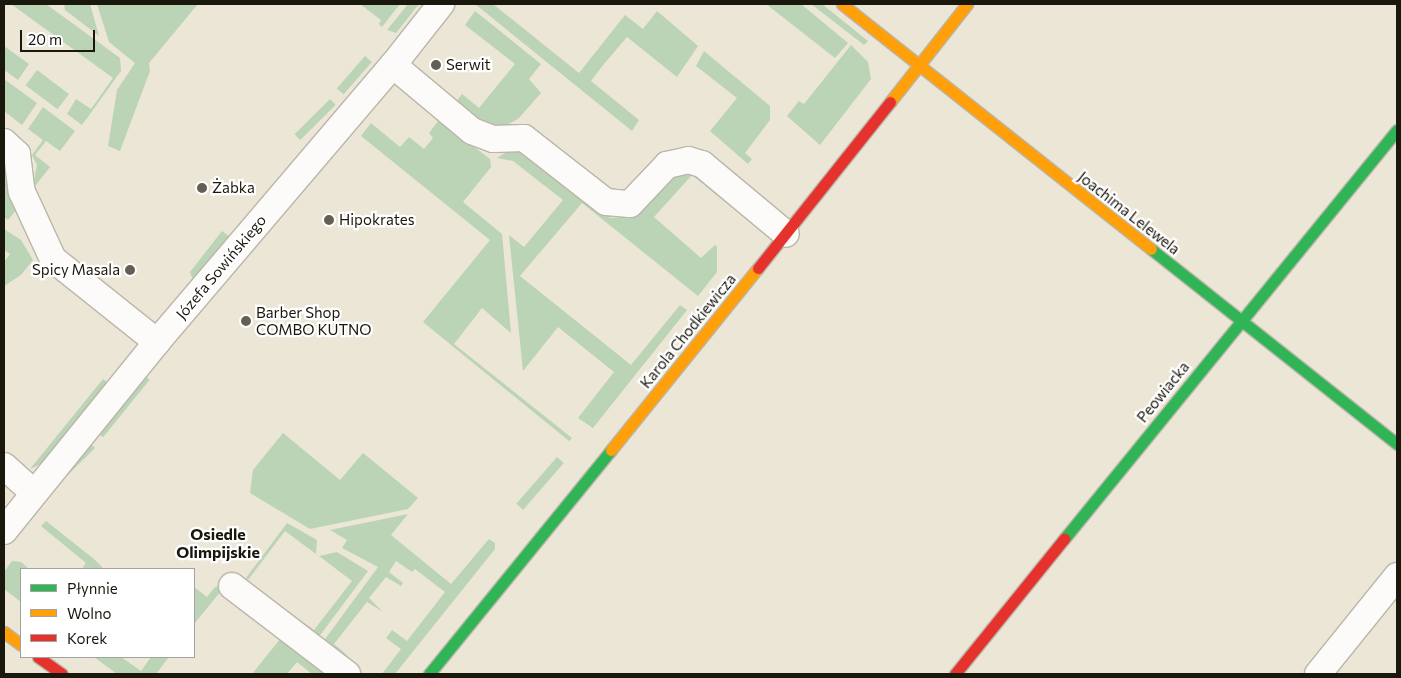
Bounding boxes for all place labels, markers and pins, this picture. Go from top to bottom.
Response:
place label: Serwit [446,56,491,74]
marker: Serwit [430,59,442,71]
place label: Żabka [212,179,255,197]
marker: Żabka [196,182,208,194]
place label: Hipokrates [339,211,415,229]
marker: Hipokrates [323,214,335,226]
place label: Spicy Masala [32,261,120,279]
marker: Spicy Masala [124,264,136,276]
place label: Barber Shop COMBO KUTNO [256,303,372,338]
marker: Barber Shop COMBO KUTNO [240,315,252,327]

